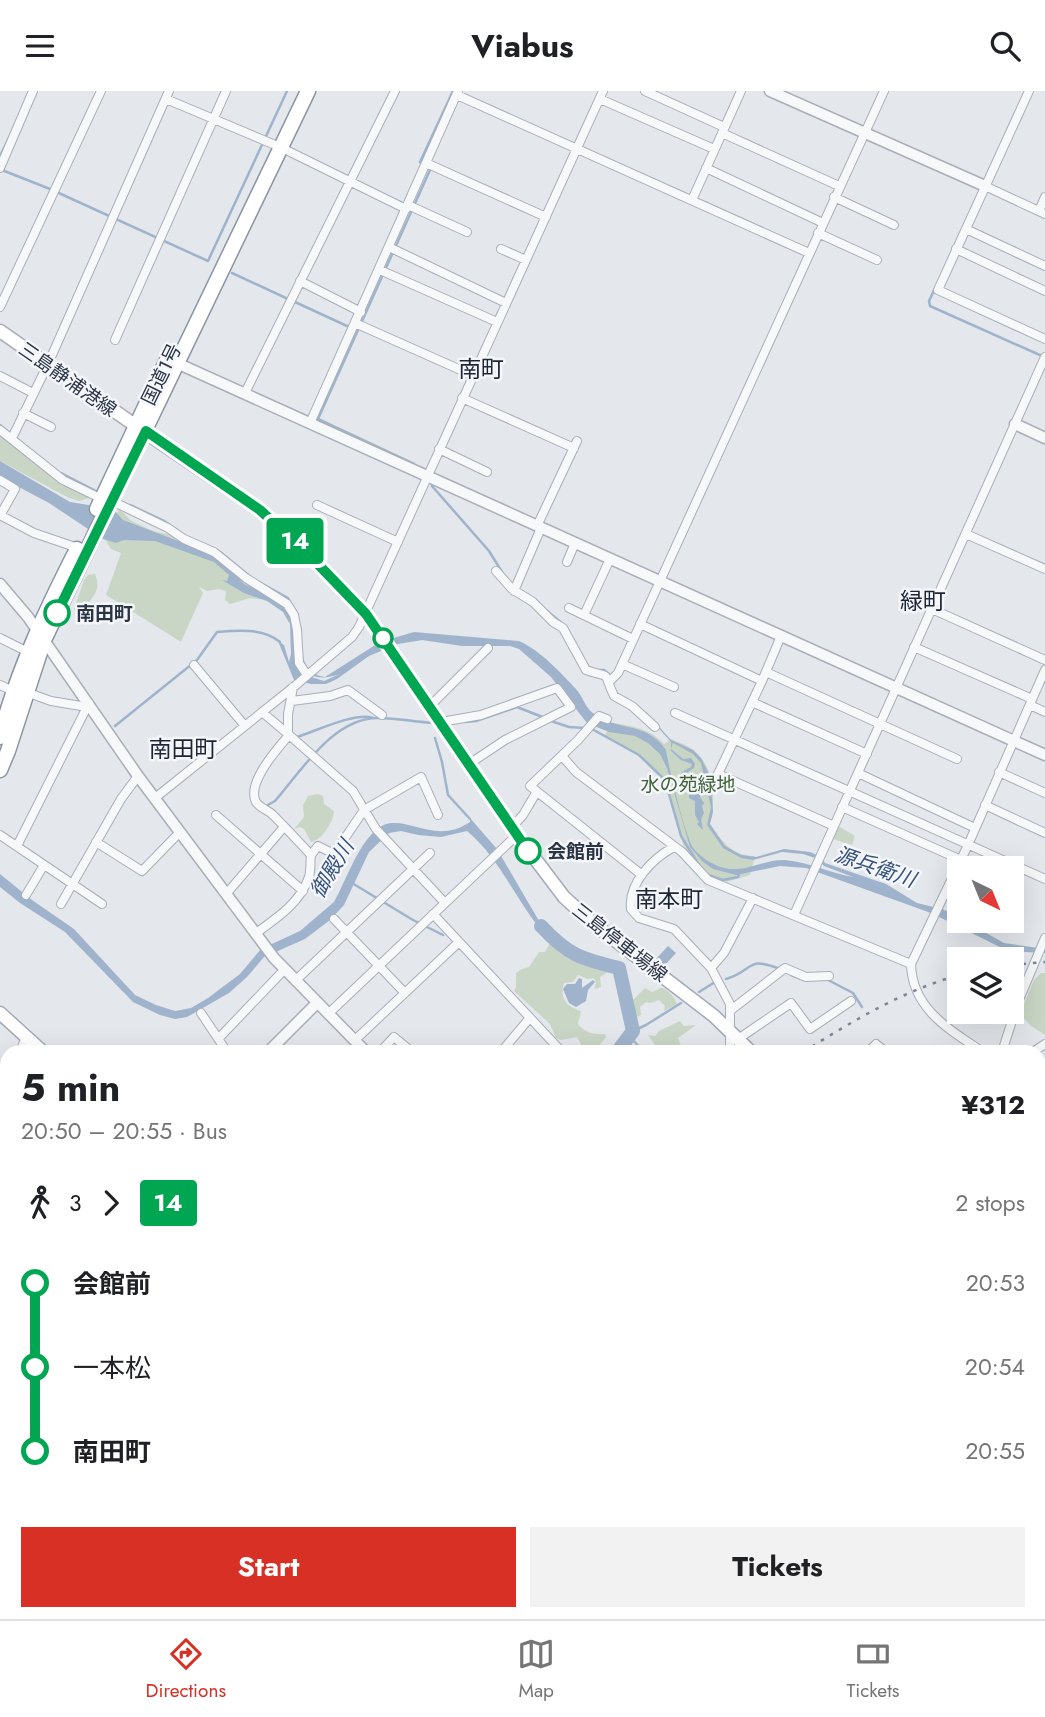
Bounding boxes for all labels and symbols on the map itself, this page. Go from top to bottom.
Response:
street label: 三島静浦港線 [13,336,122,423]
street label: 国道1号 [135,339,188,410]
district label: 南町 [458,352,504,386]
line badge: 14 [264,518,326,564]
district label: 緑町 [900,584,946,618]
marker: 南田町 [44,600,70,626]
place label: 南田町 [76,600,133,627]
unlabelled marker [373,628,393,648]
district label: 南田町 [149,732,218,766]
park label: 水の苑緑地 [640,771,736,798]
water label: 御殿川 [303,833,362,904]
marker: 会館前 [515,838,541,864]
place label: 会館前 [547,838,604,865]
water label: 源兵衛川 [830,839,921,896]
north arrow [947,856,1024,933]
district label: 南本町 [635,882,704,916]
street label: 三島停車場線 [566,897,673,988]

